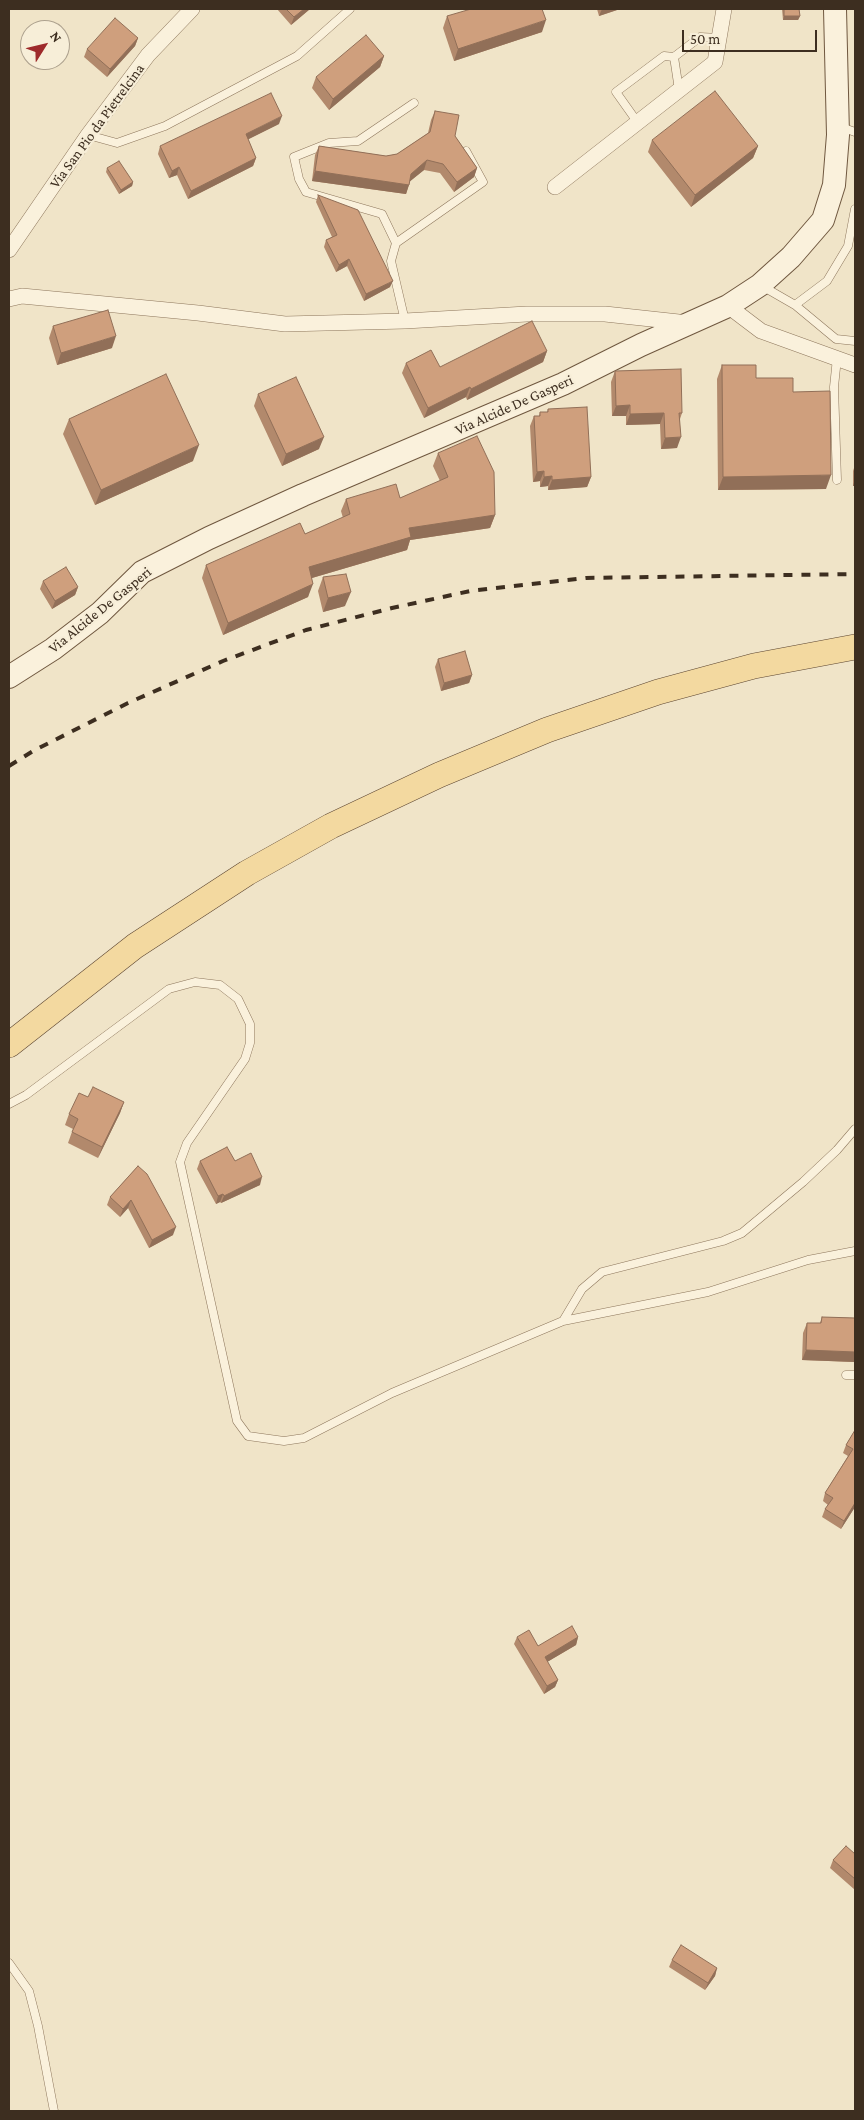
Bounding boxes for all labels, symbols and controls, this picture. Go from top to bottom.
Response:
north arrow [20,20,70,70]
scale bar [684,20,819,52]
text: N [47,28,66,45]
text: 50 m [690,31,720,47]
street label: Via San Pio da Pietrelcina [46,60,148,192]
street label: Via Alcide De Gasperi [452,371,576,439]
street label: Via Alcide De Gasperi [45,563,155,657]

